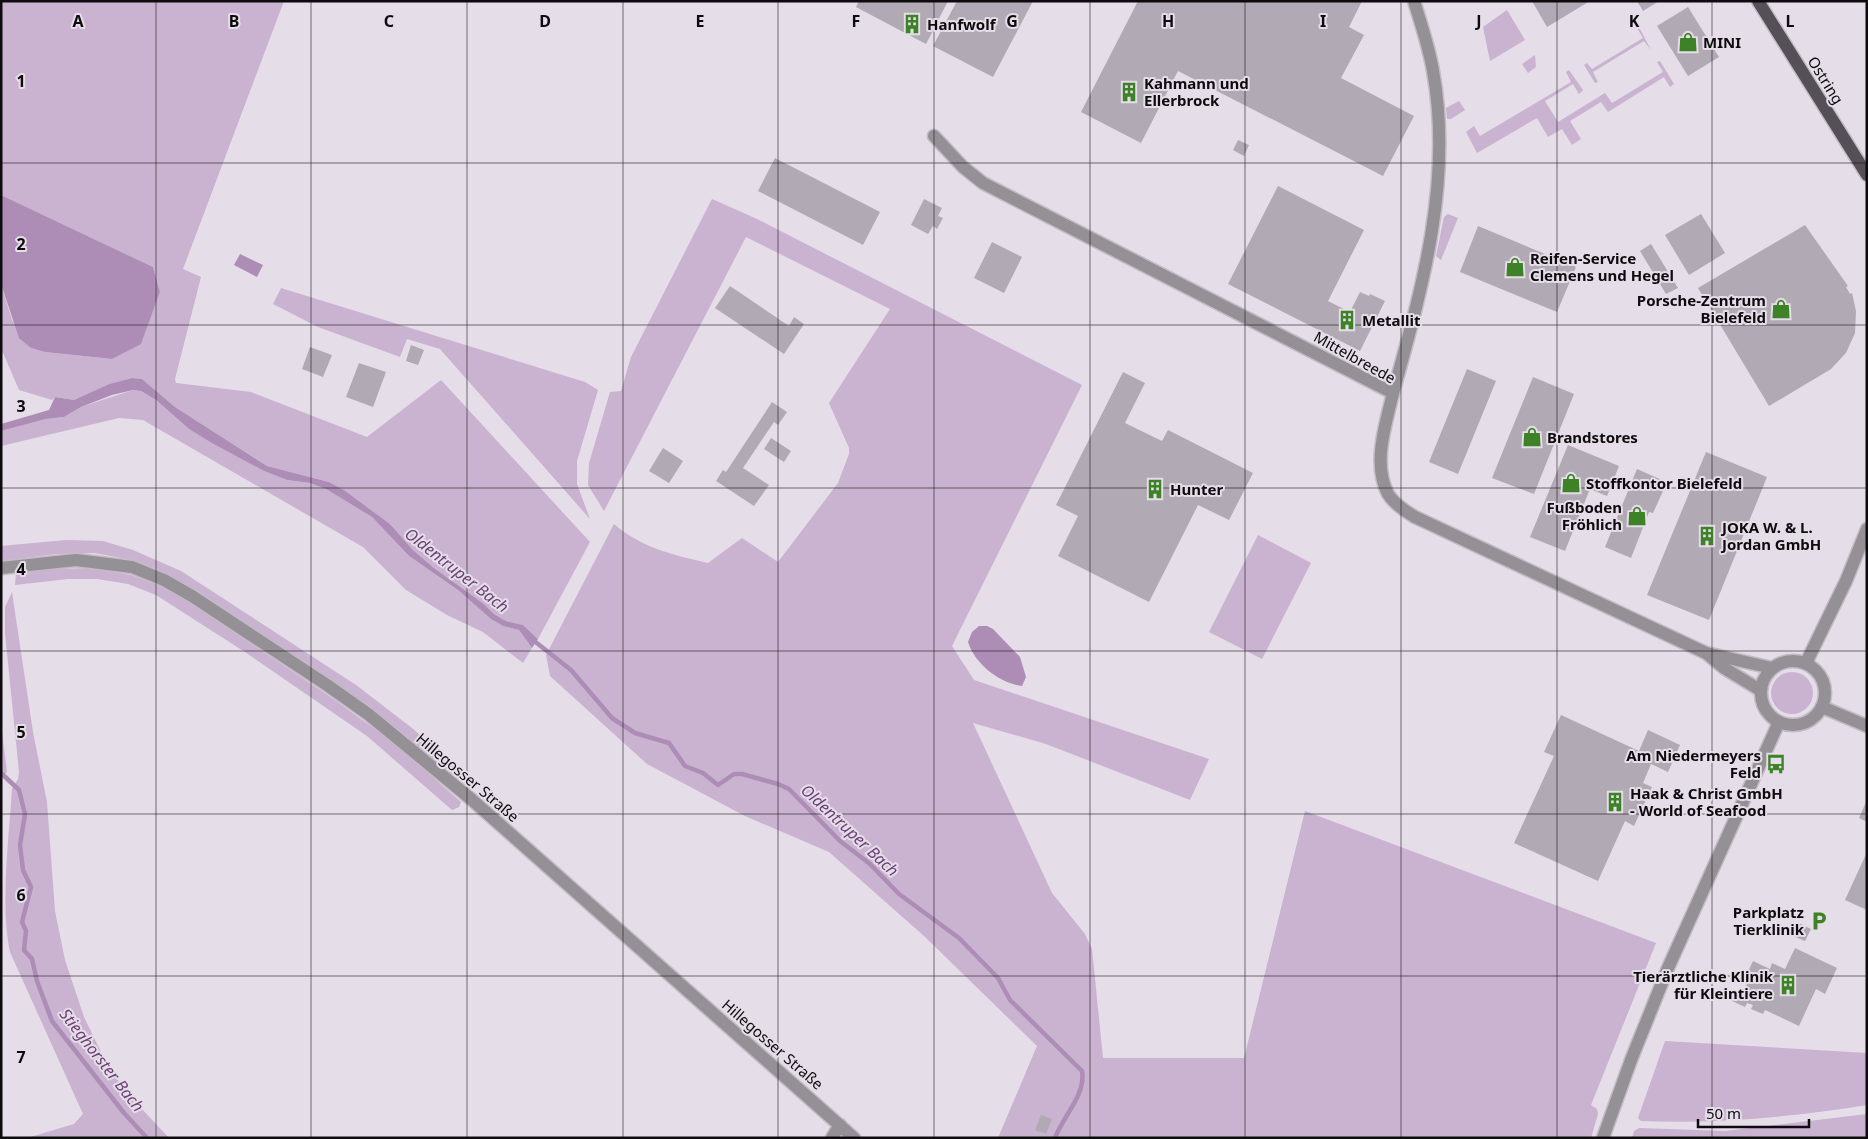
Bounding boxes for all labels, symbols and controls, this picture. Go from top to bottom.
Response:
text: A [72,10,84,32]
text: B [229,10,239,32]
text: C [384,10,394,32]
text: D [539,10,551,32]
text: E [696,10,705,32]
text: F [852,10,860,32]
text: G [1006,10,1018,32]
text: H [1162,10,1174,32]
text: I [1320,10,1326,32]
text: J [1474,10,1482,32]
text: K [1629,10,1640,32]
text: L [1786,10,1795,32]
building icon: Hanfwolf [901,13,923,35]
place label: Hanfwolf [927,14,997,34]
shop icon: MINI [1677,31,1699,53]
place label: MINI [1703,32,1741,52]
street label: Ostring [1804,52,1848,108]
text: 1 [16,70,26,92]
place label: Kahmann und Ellerbrock [1144,73,1249,110]
building icon: Kahmann und Ellerbrock [1118,81,1140,103]
text: 2 [16,233,26,255]
place label: Reifen-Service Clemens und Hegel [1530,248,1674,285]
shop icon: Reifen-Service Clemens und Hegel [1504,256,1526,278]
place label: Porsche-Zentrum Bielefeld [1637,290,1766,327]
shop icon: Porsche-Zentrum Bielefeld [1770,298,1792,320]
building icon: Metallit [1336,309,1358,331]
place label: Metallit [1362,310,1421,330]
street label: Mittelbreede [1311,326,1399,388]
text: 3 [16,395,26,417]
shop icon: Brandstores [1521,426,1543,448]
place label: Brandstores [1547,427,1638,447]
shop icon: Stoffkontor Bielefeld [1560,472,1582,494]
place label: Stoffkontor Bielefeld [1586,473,1742,493]
building icon: Hunter [1144,478,1166,500]
place label: Hunter [1170,479,1223,499]
place label: Fußboden Fröhlich [1546,497,1622,534]
shop icon: Fußboden Fröhlich [1626,505,1648,527]
place label: JOKA W. & L. Jordan GmbH [1720,517,1821,554]
water label: Oldentruper Bach [401,523,513,617]
building icon: JOKA W. & L. Jordan GmbH [1696,525,1718,547]
text: 4 [16,558,26,580]
text: 5 [16,721,26,743]
street label: Hillegosser Straße [412,728,524,826]
place label: Am Niedermeyers Feld [1626,745,1761,782]
bus stop icon: Am Niedermeyers Feld [1765,753,1787,775]
water label: Oldentruper Bach [796,779,904,881]
place label: Haak & Christ GmbH - World of Seafood [1630,783,1783,820]
building icon: Haak & Christ GmbH - World of Seafood [1604,791,1626,813]
text: 6 [16,884,26,906]
place label: Parkplatz Tierklinik [1733,902,1805,939]
parking icon: Parkplatz Tierklinik [1808,910,1830,932]
place label: Tierärztliche Klinik für Kleintiere [1633,966,1774,1003]
building icon: Tierärztliche Klinik für Kleintiere [1777,974,1799,996]
street label: Hillegosser Straße [718,994,828,1094]
water label: Stieghorster Bach [55,1004,149,1116]
text: 7 [16,1046,26,1068]
scale bar [1698,1096,1809,1128]
text: 50 m [1706,1103,1741,1123]

